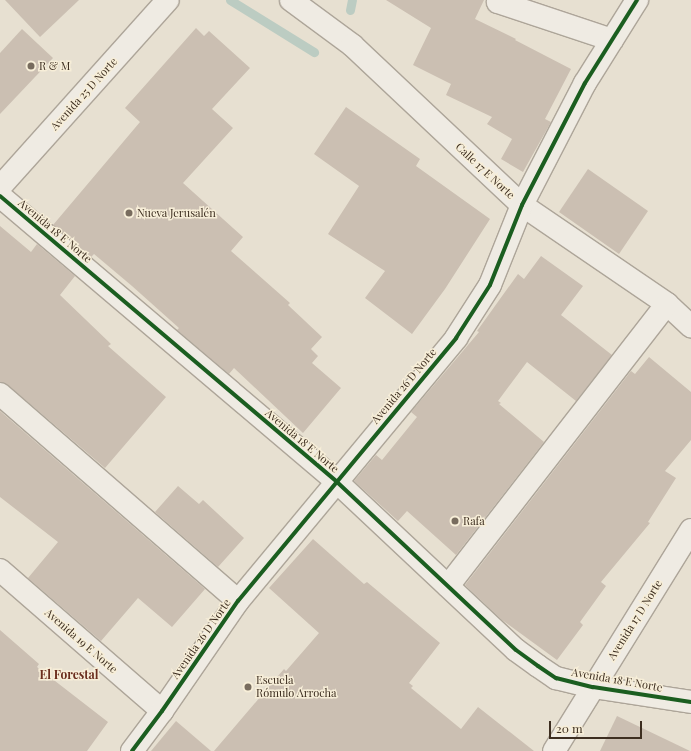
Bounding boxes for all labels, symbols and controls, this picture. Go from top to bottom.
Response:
street label: Avenida 25 D Norte [48,55,120,133]
place label: R & M [39,59,70,73]
marker: R & M [26,61,36,71]
street label: Calle 17 E Norte [453,140,517,202]
street label: Avenida 18 E Norte [15,196,95,266]
place label: Nueva Jerusalén [137,206,216,220]
marker: Nueva Jerusalén [124,208,134,218]
street label: Avenida 26 D Norte [369,346,439,426]
street label: Avenida 18 E Norte [262,406,342,476]
place label: Rafa [463,514,485,528]
marker: Rafa [450,516,460,526]
street label: Avenida 17 D Norte [605,577,665,663]
street label: Avenida 26 D Norte [168,597,234,681]
street label: Avenida 19 E Norte [42,606,120,676]
street label: Avenida 18 E Norte [571,666,663,694]
district label: El Forestal [40,668,98,682]
place label: Escuela Rómulo Arrocha [256,674,337,700]
marker: Escuela Rómulo Arrocha [243,682,253,692]
scale bar [551,713,644,739]
text: 20 m [556,720,583,736]

